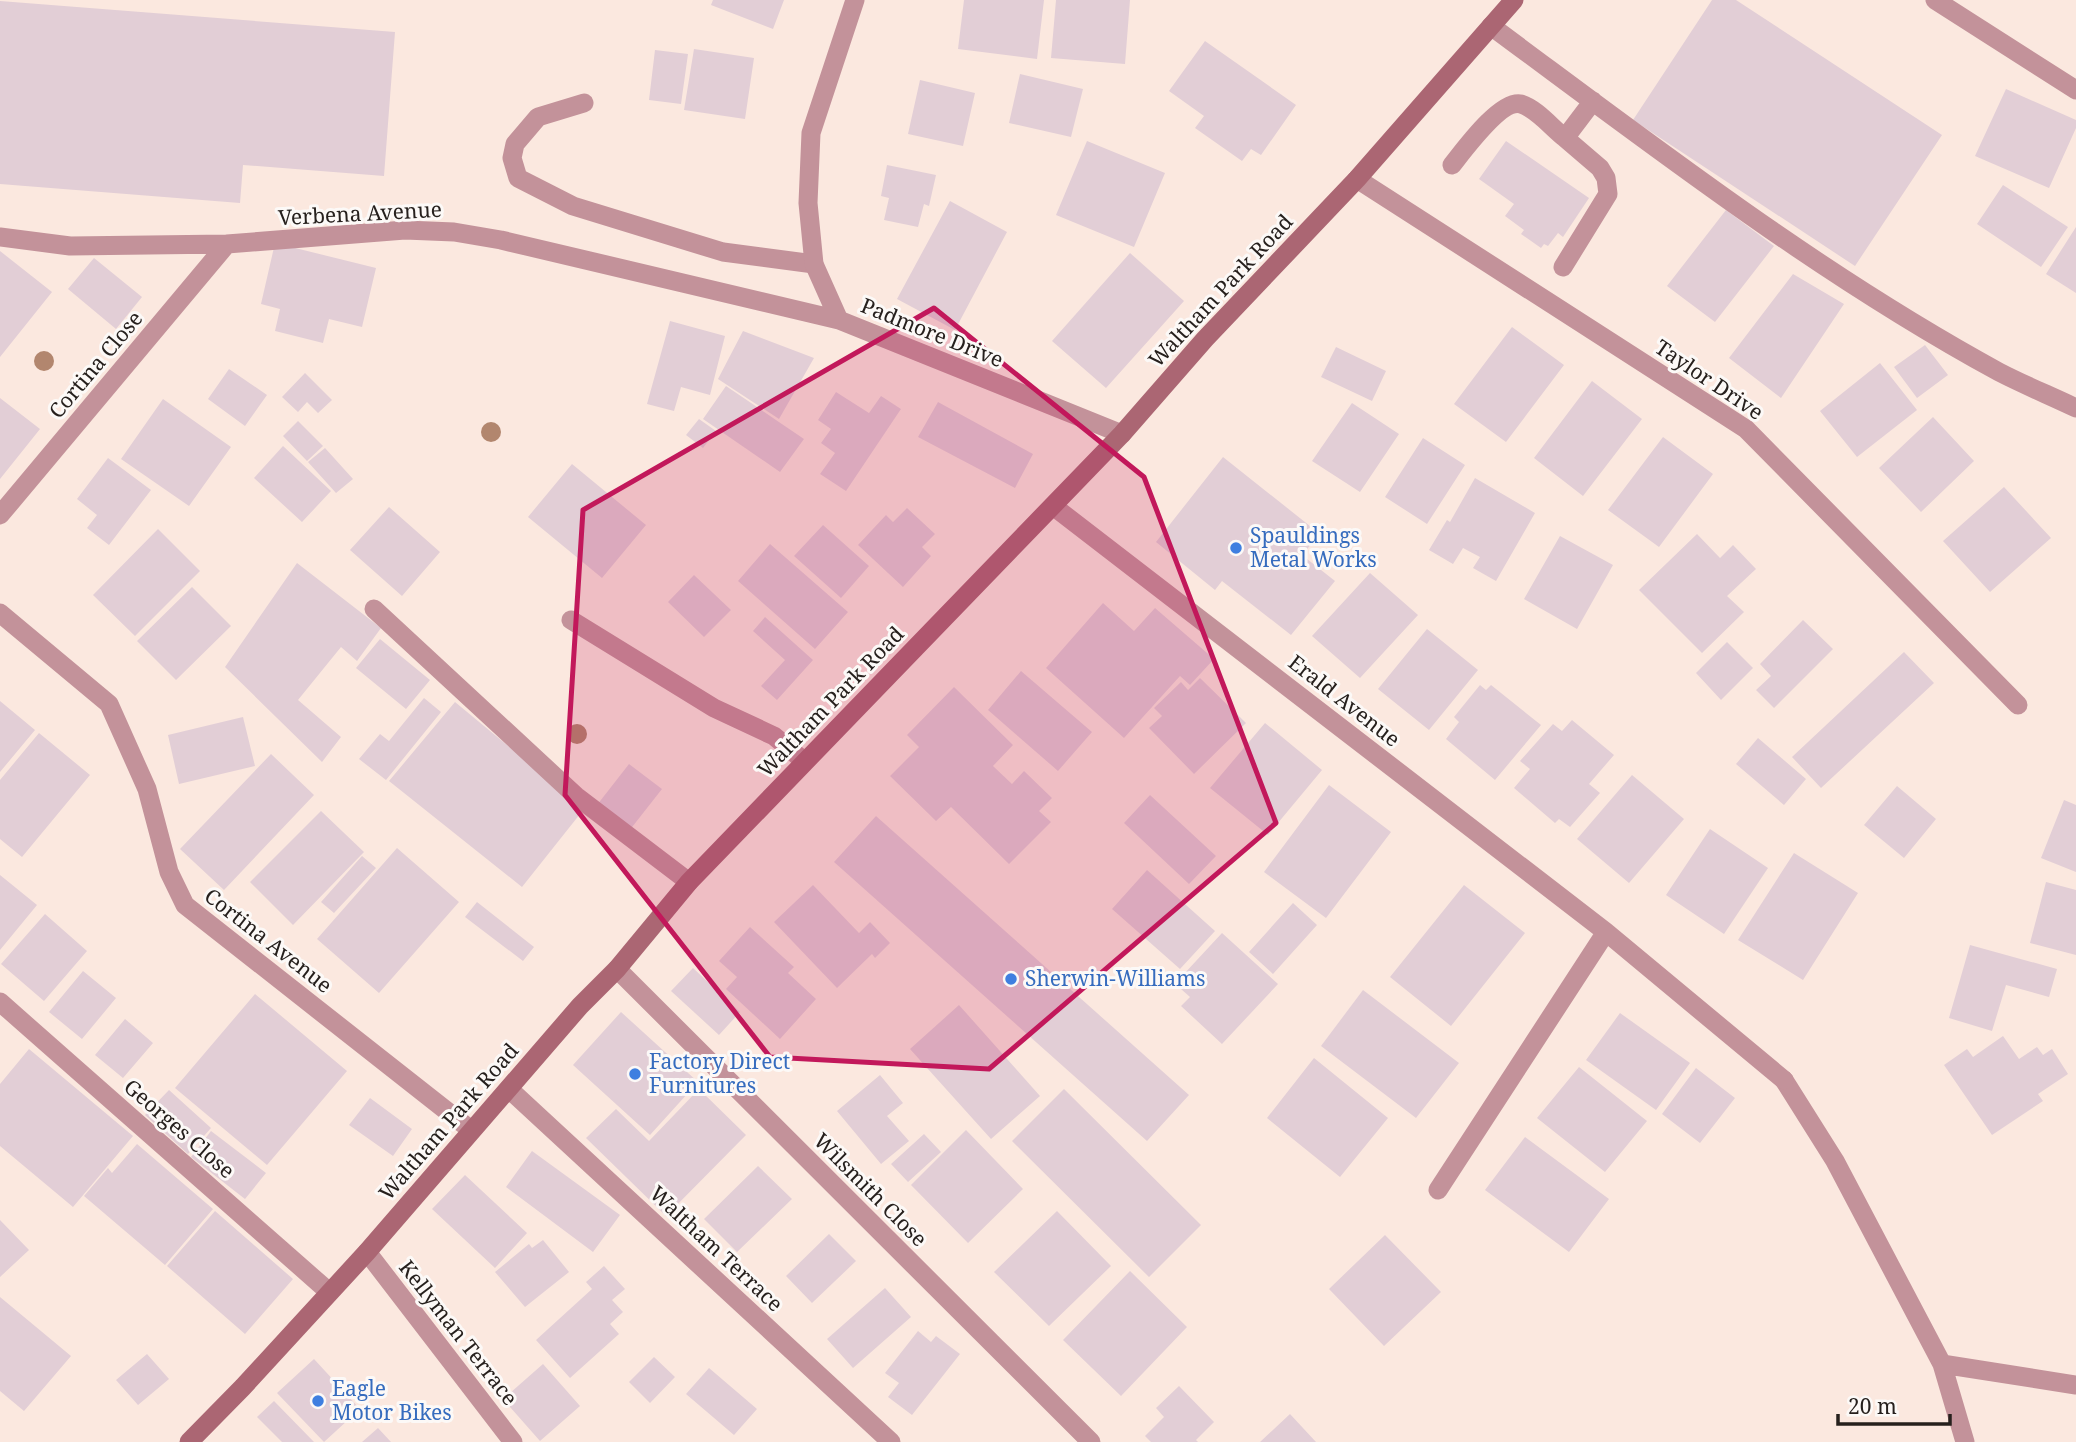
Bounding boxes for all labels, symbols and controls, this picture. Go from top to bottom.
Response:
street label: Verbena Avenue [277,195,443,231]
street label: Waltham Park Road [1142,208,1299,373]
street label: Padmore Drive [857,291,1008,373]
street label: Cortina Close [42,305,148,424]
street label: Taylor Drive [1650,333,1769,426]
place label: Spauldings Metal Works [1250,521,1377,573]
marker: Spauldings Metal Works [1228,540,1244,556]
street label: Waltham Park Road [751,620,910,783]
street label: Erald Avenue [1283,648,1406,753]
street label: Cortina Avenue [199,881,338,999]
place label: Sherwin-Williams [1025,964,1205,992]
marker: Sherwin-Williams [1003,971,1019,987]
street label: Waltham Park Road [372,1037,524,1206]
place label: Factory Direct Furnitures [649,1047,790,1099]
marker: Factory Direct Furnitures [627,1066,643,1082]
street label: Georges Close [118,1072,241,1184]
street label: Wilsmith Close [808,1126,934,1252]
street label: Waltham Terrace [644,1179,789,1317]
street label: Kellyman Terrace [393,1254,524,1411]
place label: Eagle Motor Bikes [332,1374,452,1426]
scale bar [1838,1382,1950,1426]
text: 20 m [1848,1392,1897,1420]
marker: Eagle Motor Bikes [310,1393,326,1409]

